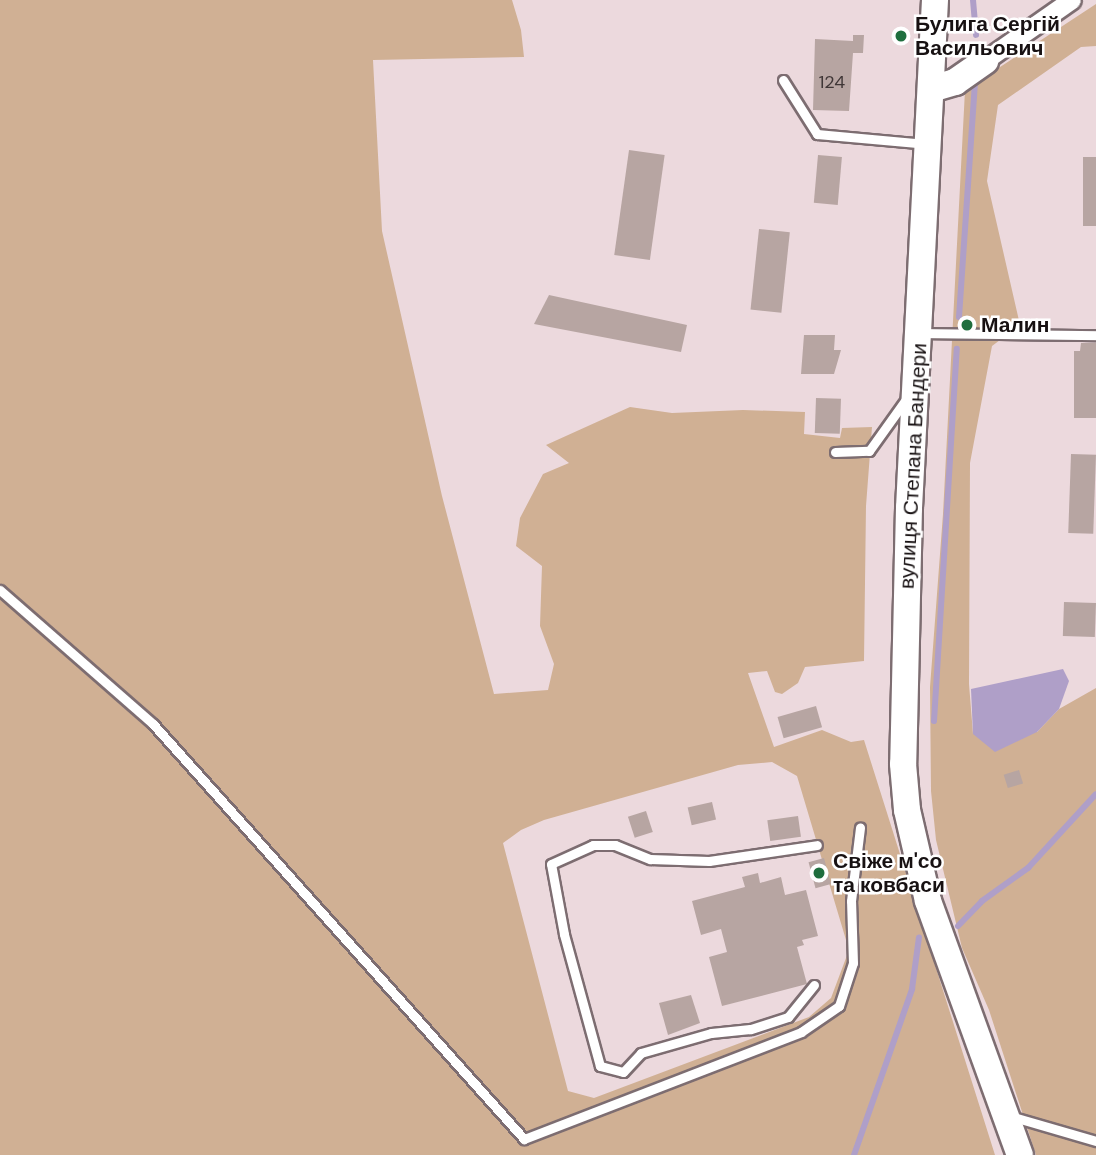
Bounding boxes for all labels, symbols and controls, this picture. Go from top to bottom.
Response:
place label: Булига Сергій Васильович [915,11,1060,61]
marker: Булига Сергій Васильович [893,28,909,44]
house number: 124 [819,71,845,93]
place label: Малин [981,312,1049,338]
marker: Малин [959,317,975,333]
street label: вулиця Степана Бандери [894,342,932,590]
place label: Свіже м'со та ковбаси [833,848,945,898]
marker: Свіже м'со та ковбаси [811,865,827,881]

